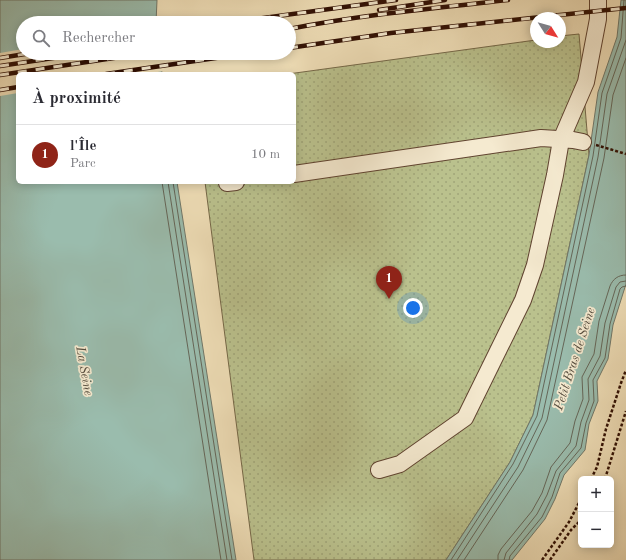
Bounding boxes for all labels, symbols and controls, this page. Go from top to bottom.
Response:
north arrow [530,12,566,48]
search box [16,16,296,60]
icon: search [30,27,52,49]
text: Rechercher [62,31,135,46]
text: À proximité [32,90,121,107]
text: l'Île [70,139,97,154]
text: 1 [41,148,49,161]
text: 10 m [251,148,280,161]
text: Parc [70,157,96,170]
pin: 1 [376,266,402,299]
your location [403,298,423,318]
water label: Petit Bras de Seine [552,306,598,413]
water label: La Seine [73,344,95,397]
map controls [578,476,614,548]
button: + [578,476,614,512]
button: − [578,512,614,548]

